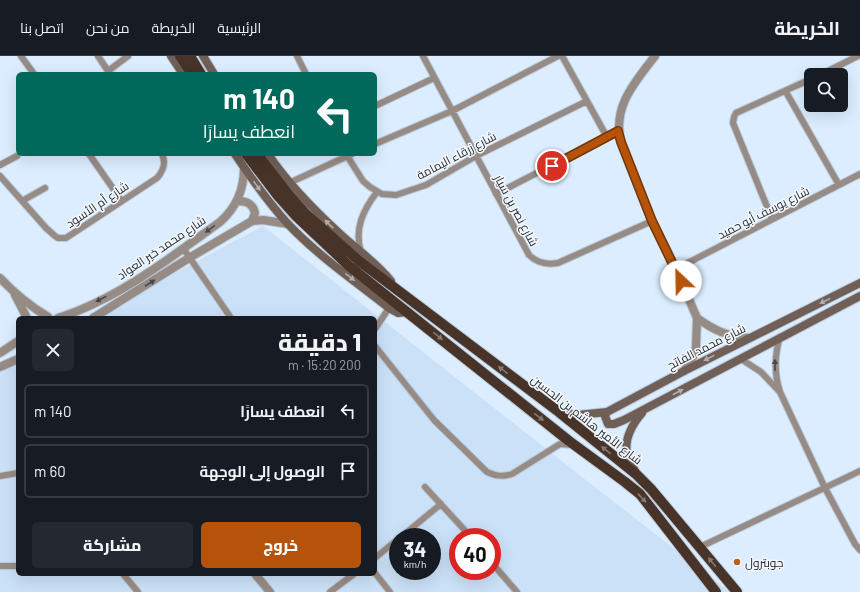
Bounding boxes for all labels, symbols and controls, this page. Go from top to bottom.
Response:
text: الخريطة [774,16,840,39]
text: اتصل بنا [20,19,64,36]
text: من نحن [86,19,130,36]
text: الخريطة [152,19,195,36]
text: الرئيسية [217,19,261,36]
map controls [804,68,848,112]
button: search [804,68,848,112]
text: 140 m [223,81,295,115]
icon: left [309,88,361,140]
text: انعطف يسارًا [203,120,295,142]
street label: شارع زرقاء اليمامة [414,128,499,184]
pin [535,149,569,183]
icon: arrive [541,155,563,177]
street label: شارع نصر بن سيار [490,171,542,249]
street label: شارع أم الأسود [63,178,132,232]
one-way arrow [253,181,261,191]
street label: شارع يوسف أبو حميد [715,183,812,243]
street label: شارع محمد خير العواد [114,212,209,283]
one-way arrow [324,219,334,229]
one-way arrow [205,225,216,233]
position arrow [660,260,702,302]
one-way arrow [344,273,355,281]
one-way arrow [144,279,156,286]
one-way arrow [95,296,107,302]
one-way arrow [820,297,831,304]
street label: شارع محمد الفاتح [665,320,748,374]
text: 1 دقيقة [278,327,361,356]
button: close [32,329,74,371]
one-way arrow [432,332,443,341]
one-way arrow [703,355,714,361]
text: 200 m · 15:20 [288,357,361,373]
one-way arrow [772,358,778,371]
one-way arrow [498,366,509,374]
street label: شارع الأمير هاشم بن الحسين [527,371,645,468]
one-way arrow [672,389,684,396]
icon: left [337,400,359,422]
text: 140 m [34,402,71,420]
text: انعطف يسارًا [240,402,325,420]
one-way arrow [534,413,545,421]
one-way arrow [601,445,611,454]
icon: arrive [337,460,359,482]
text: 60 m [34,462,66,480]
text: الوصول إلى الوجهة [199,462,325,480]
one-way arrow [638,492,647,503]
button: مشاركة [32,522,193,568]
button: خروج [201,522,361,568]
speed limit sign: 40 [449,528,501,580]
text: 34 [404,537,426,561]
place label: جوبترول [745,555,783,570]
one-way arrow [707,557,716,568]
marker: جوبترول [732,557,742,567]
text: km/h [404,558,426,570]

